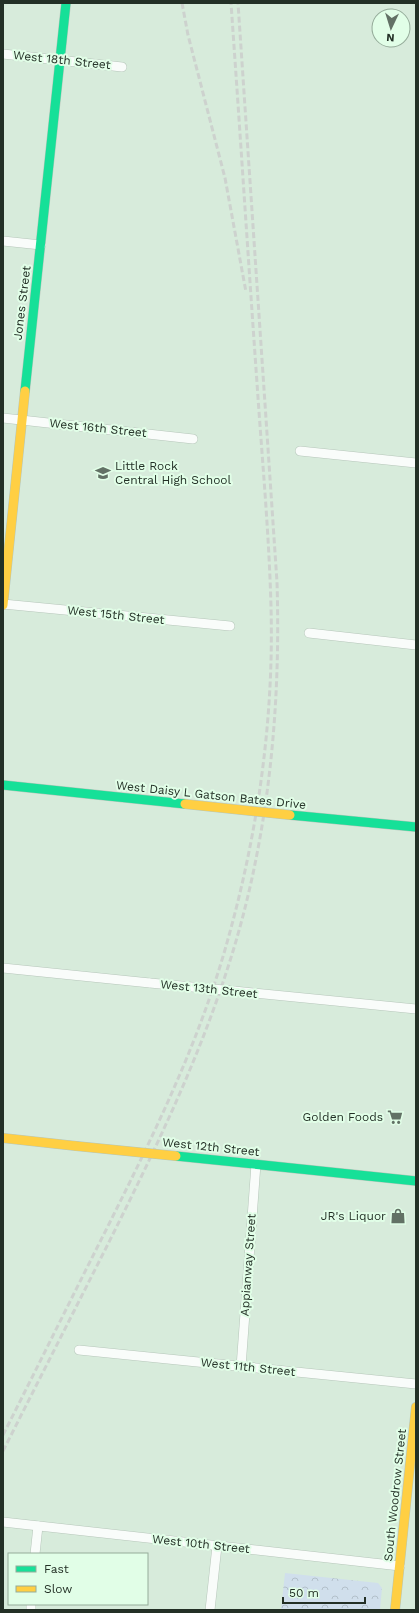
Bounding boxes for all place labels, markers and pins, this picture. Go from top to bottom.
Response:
place label: Little Rock Central High School [115,459,232,487]
school or university icon: Little Rock Central High School [94,464,112,482]
supermarket icon: Golden Foods [386,1108,404,1126]
place label: Golden Foods [303,1110,383,1124]
shop icon: JR's Liquor [389,1207,407,1225]
place label: JR's Liquor [321,1209,386,1223]

